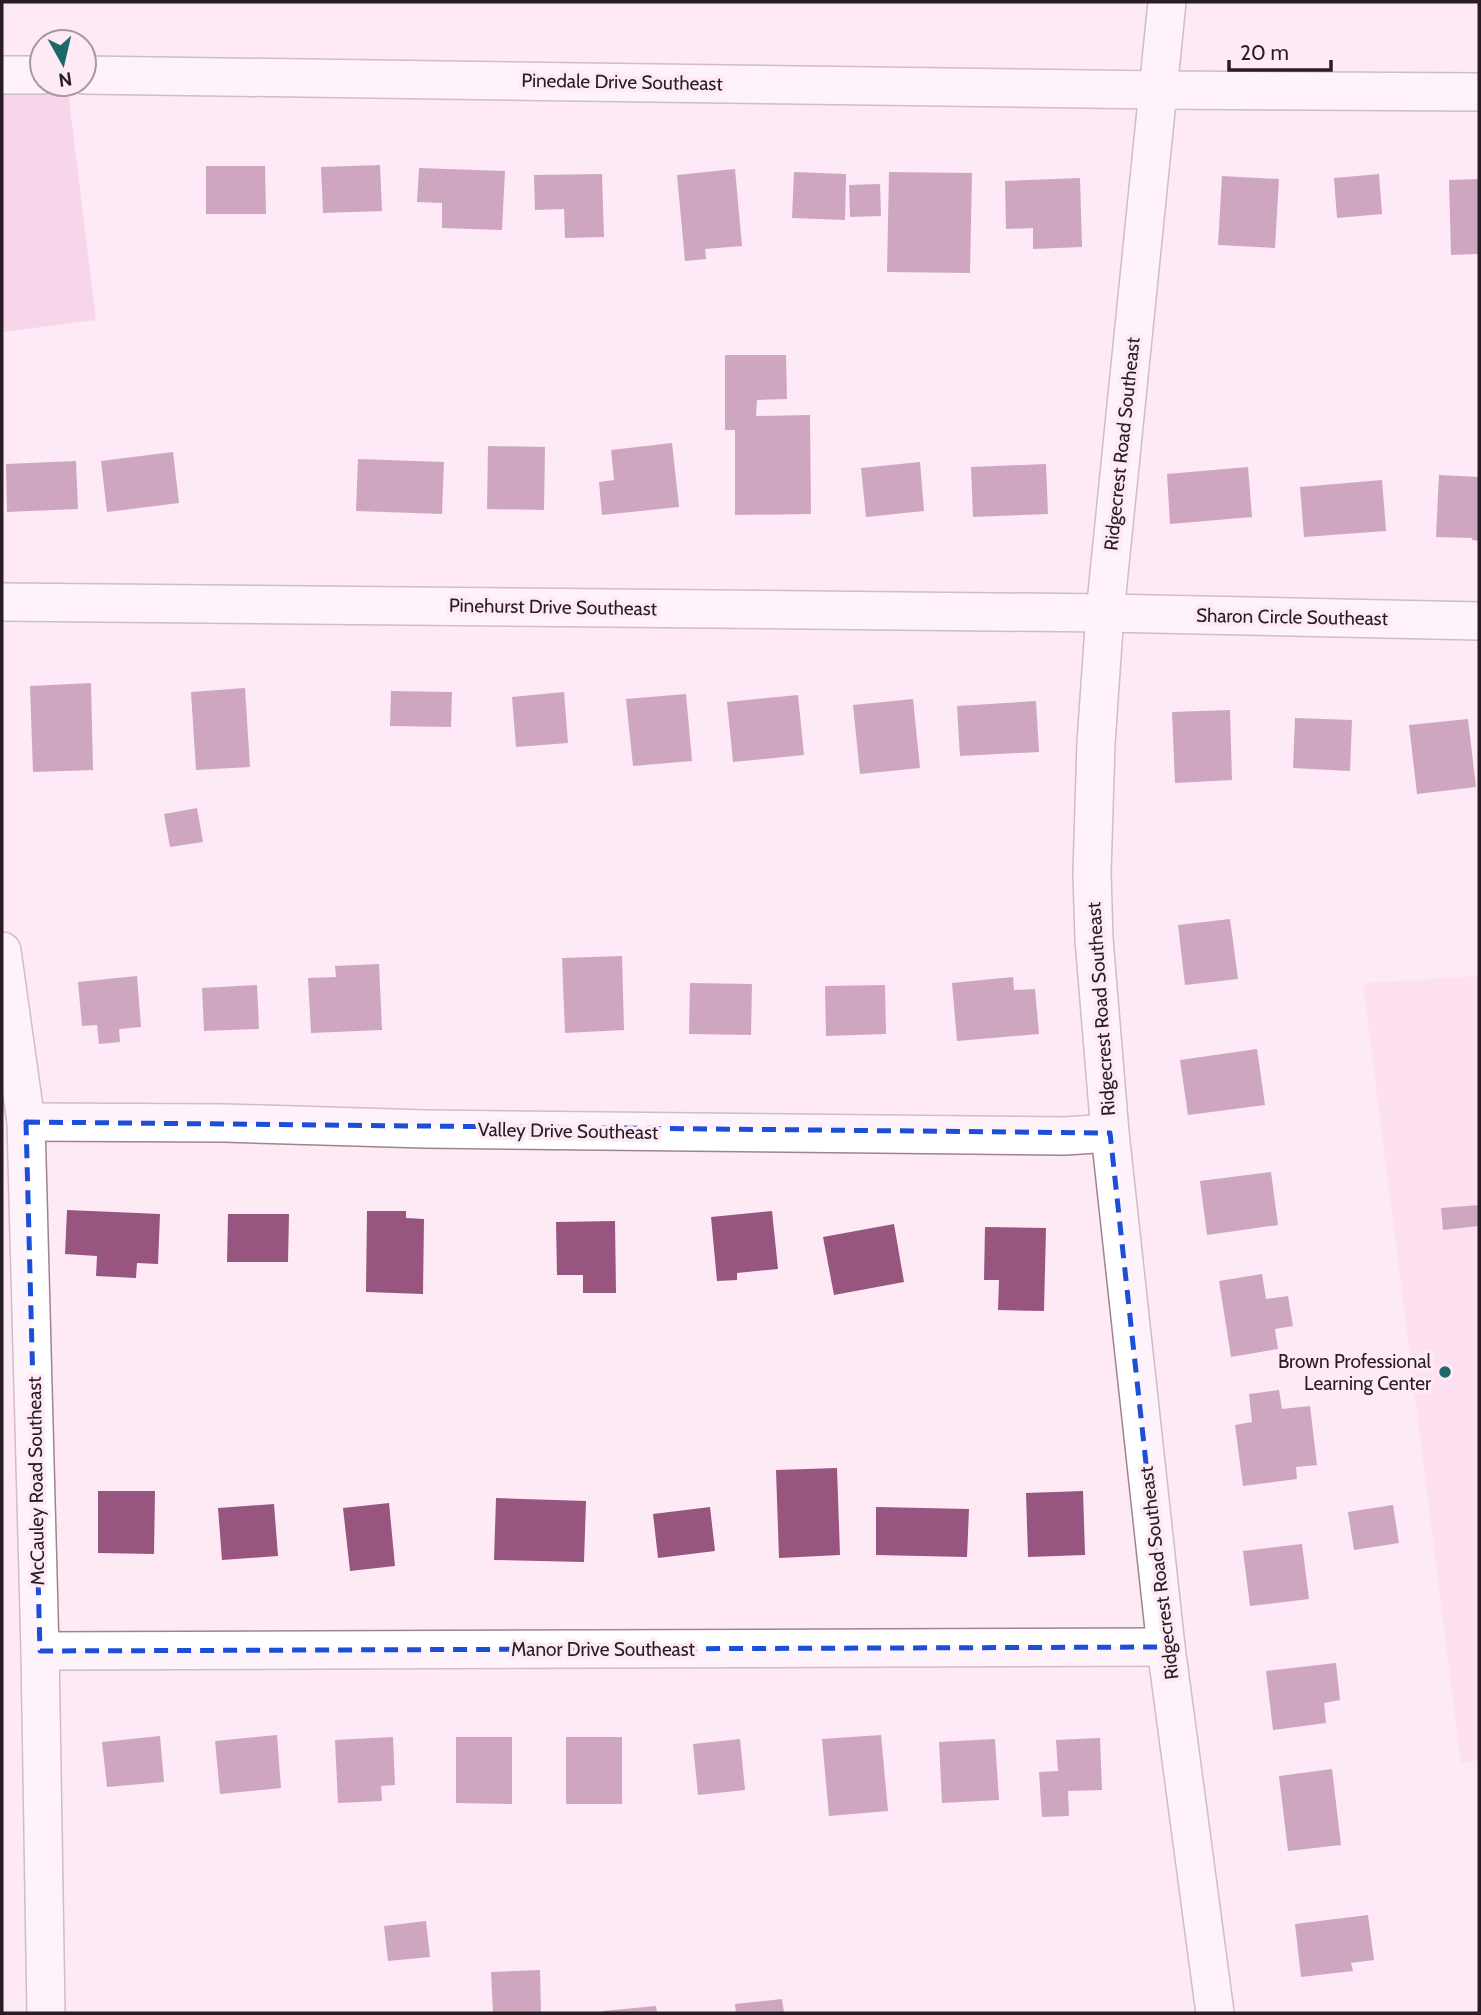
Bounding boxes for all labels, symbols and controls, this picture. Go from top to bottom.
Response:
north arrow [28,28,98,98]
scale bar [1229,28,1330,72]
text: 20 m [1240,40,1289,65]
text: N [57,67,74,92]
street label: Pinedale Drive Southeast [521,69,723,95]
street label: Ridgecrest Road Southeast [1099,336,1145,552]
street label: Pinehurst Drive Southeast [449,594,658,620]
street label: Sharon Circle Southeast [1196,604,1389,630]
street label: Ridgecrest Road Southeast [1082,901,1120,1117]
street label: Valley Drive Southeast [478,1118,659,1144]
place label: Brown Professional Learning Center [1278,1350,1432,1395]
marker: Brown Professional Learning Center [1437,1364,1453,1380]
street label: McCauley Road Southeast [23,1376,49,1586]
street label: Ridgecrest Road Southeast [1134,1465,1183,1681]
street label: Manor Drive Southeast [511,1638,696,1661]

